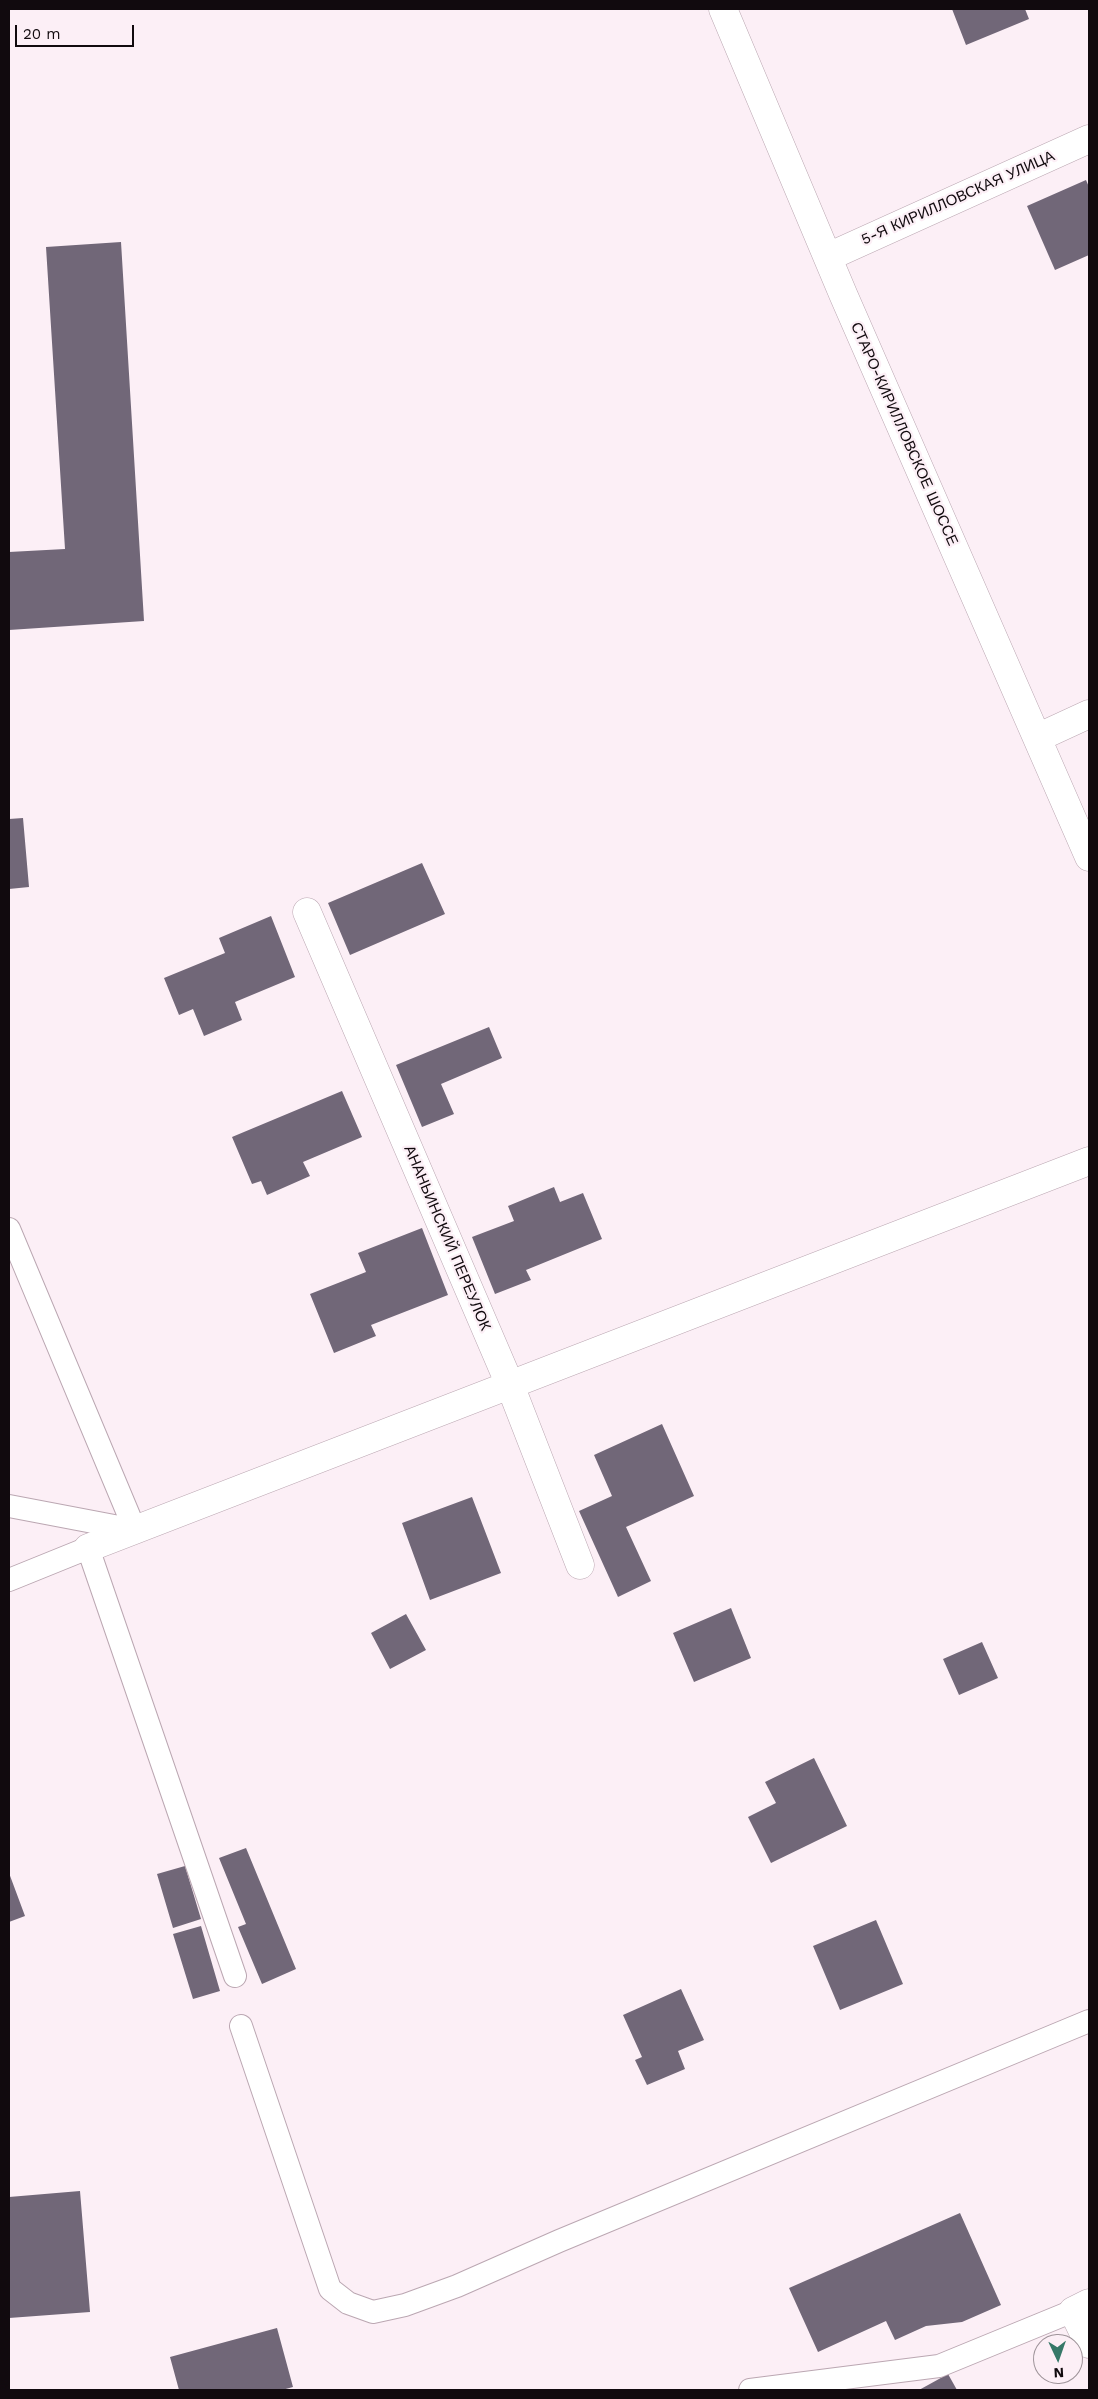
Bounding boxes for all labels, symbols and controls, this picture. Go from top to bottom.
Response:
scale bar [18,15,136,47]
text: 20 m [23,25,61,43]
street label: 5-Я КИРИЛЛОВСКАЯ УЛИЦА [859,147,1057,249]
street label: СТАРО-КИРИЛЛОВСКОЕ ШОССЕ [846,320,962,548]
street label: АНАНЬИНСКИЙ ПЕРЕУЛОК [400,1143,494,1333]
north arrow [1033,2334,1083,2384]
text: N [1053,2365,1064,2381]

